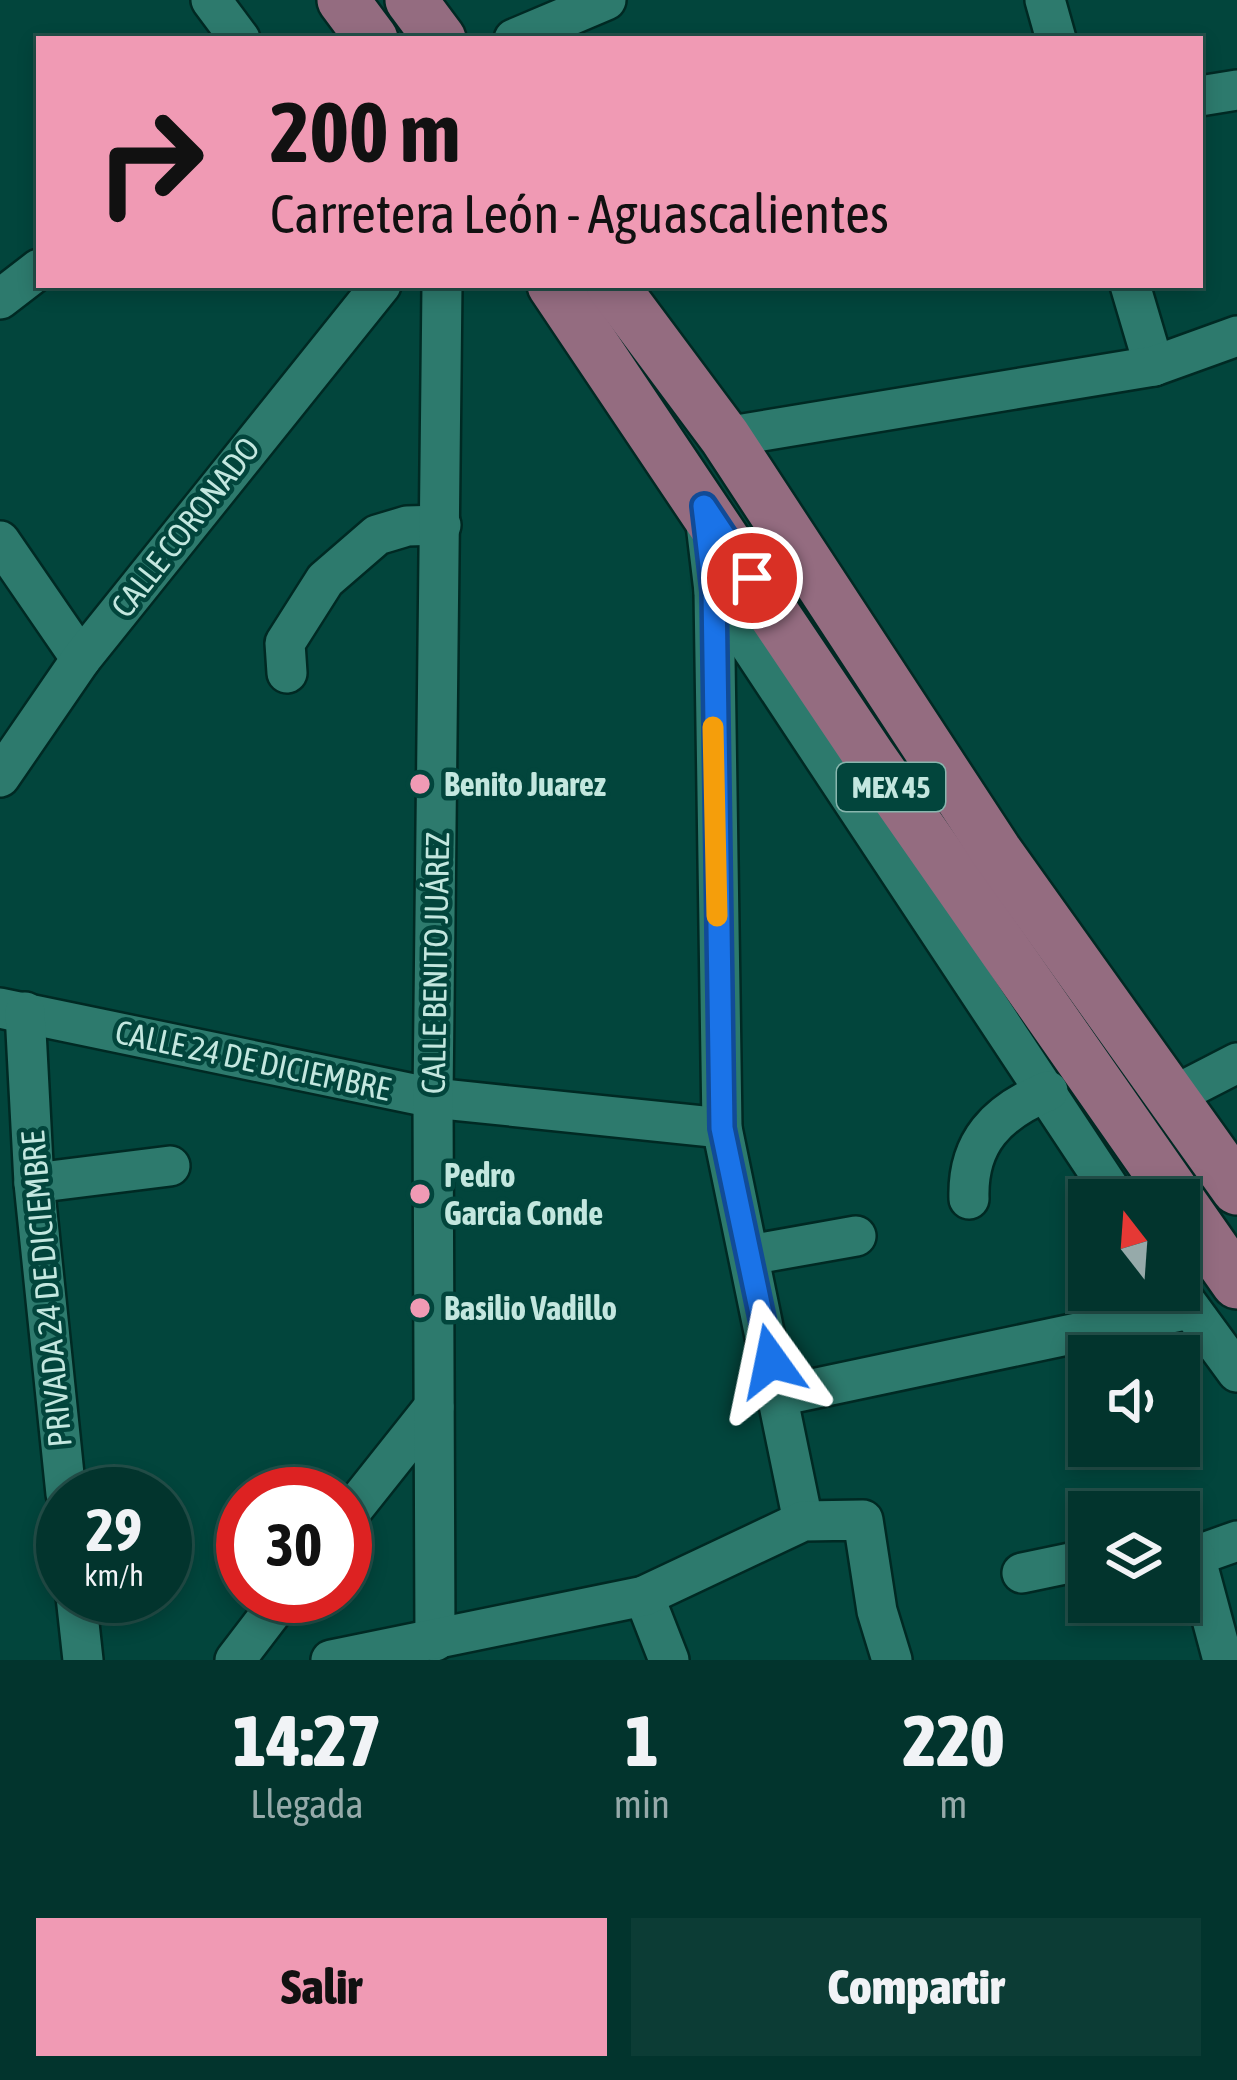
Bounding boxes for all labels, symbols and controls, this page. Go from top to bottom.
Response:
icon: right [72,84,228,240]
text: 200 m [270,84,460,180]
text: Carretera León - Aguascalientes [270,183,889,244]
street label: CALLE CORONADO [103,430,267,624]
pin [701,527,803,629]
icon: arrive [719,545,785,611]
road number: MEX 45 [837,763,945,811]
place label: Benito Juarez [444,765,606,803]
marker: Benito Juarez [407,771,433,797]
street label: CALLE BENITO JUÁREZ [414,832,456,1094]
street label: CALLE 24 DE DICIEMBRE [112,1012,394,1108]
street label: PRIVADA 24 DE DICIEMBRE [13,1129,79,1449]
place label: Pedro Garcia Conde [444,1156,603,1232]
north arrow [1068,1179,1200,1311]
map controls [1068,1179,1200,1623]
marker: Pedro Garcia Conde [407,1181,433,1207]
place label: Basilio Vadillo [444,1289,617,1327]
marker: Basilio Vadillo [407,1295,433,1321]
position arrow [708,1298,834,1424]
button: sound [1068,1335,1200,1467]
speed limit sign: 30 [216,1467,372,1623]
button: layers [1068,1491,1200,1623]
text: 29 [86,1495,142,1564]
text: km/h [84,1558,144,1592]
text: 14:27 [233,1699,381,1781]
text: 1 [625,1699,659,1781]
text: 220 [903,1699,1004,1781]
text: Llegada [250,1782,364,1826]
text: min [614,1782,670,1826]
text: m [939,1782,967,1826]
button: Salir [36,1918,607,2056]
button: Compartir [631,1918,1201,2056]

